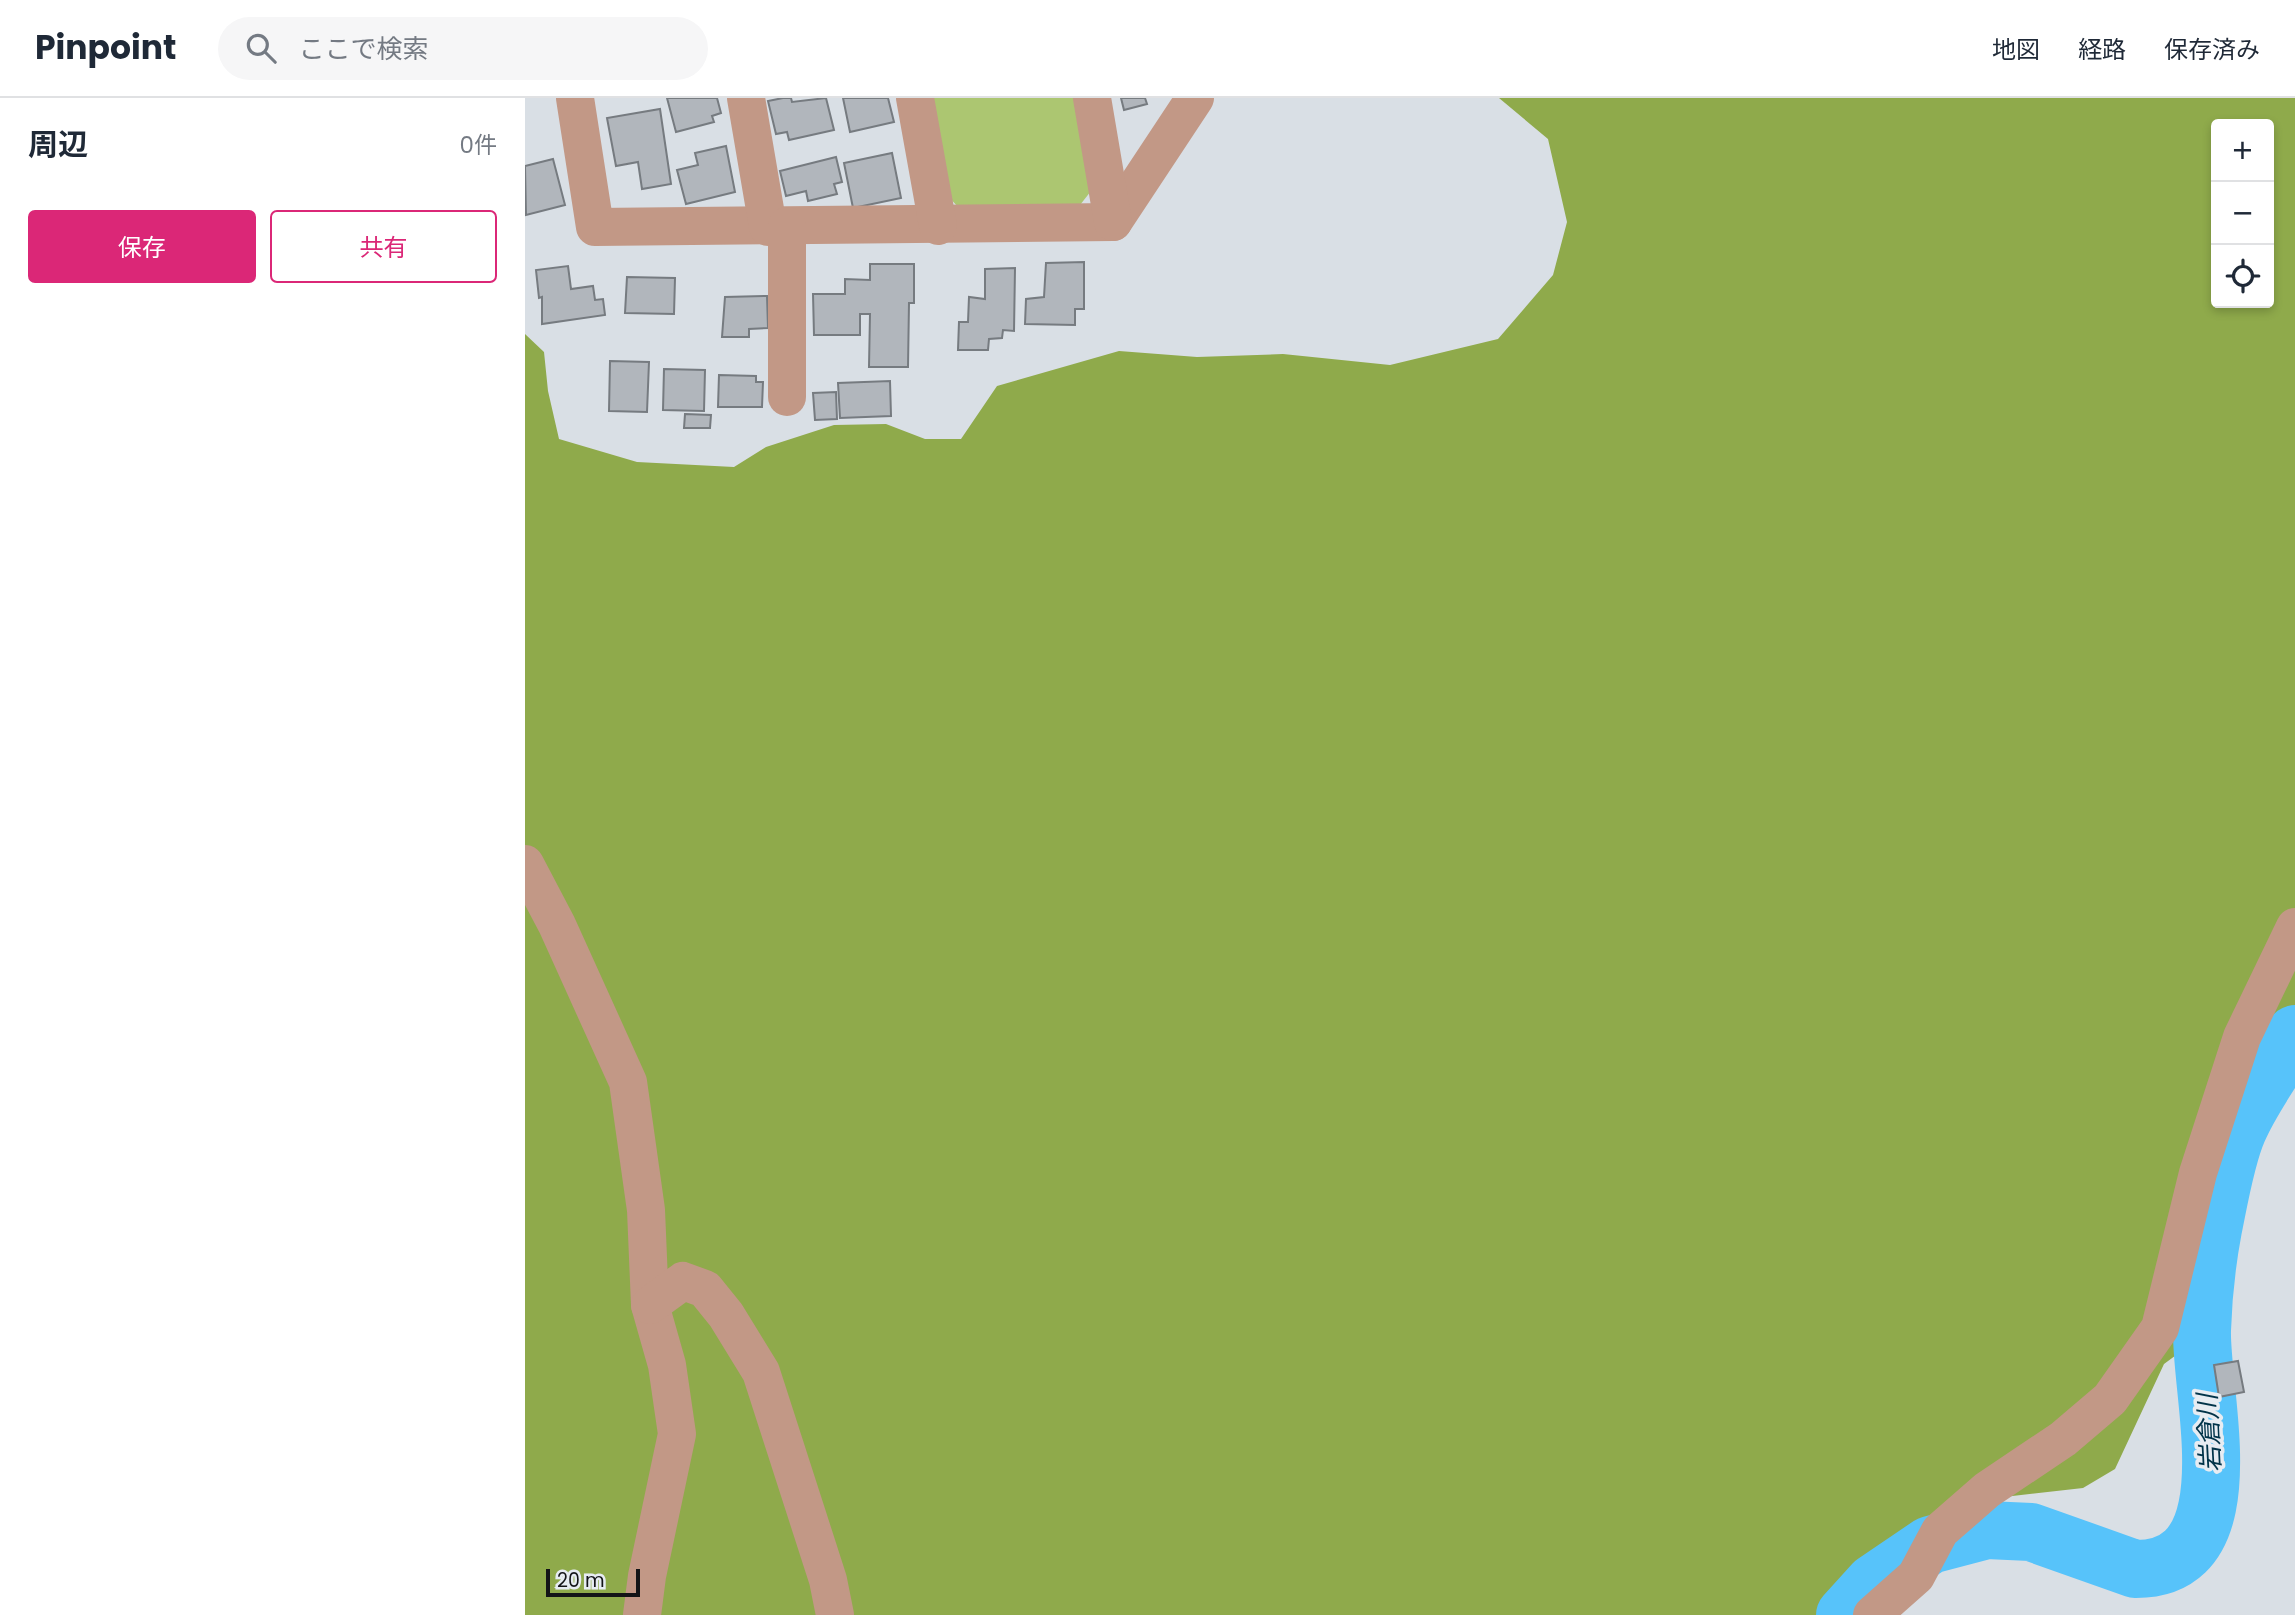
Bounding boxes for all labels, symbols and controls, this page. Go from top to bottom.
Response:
search box [218,17,708,80]
text: Pinpoint [35,24,176,71]
icon: search [242,29,280,67]
text: ここで検索 [298,31,428,67]
text: 地図 [1992,33,2040,66]
text: 経路 [2078,33,2126,66]
text: 保存済み [2164,33,2260,66]
map controls [2211,119,2274,308]
button: + [2211,119,2274,182]
text: 周辺 [28,123,88,166]
text: 0件 [460,129,497,161]
button: − [2211,182,2274,245]
button: 保存 [28,210,256,283]
button: 共有 [270,210,497,283]
button: locate [2211,245,2274,308]
water label: 岩倉川 [2189,1390,2229,1473]
scale bar [546,1566,641,1598]
text: 20 m [557,1567,605,1594]

